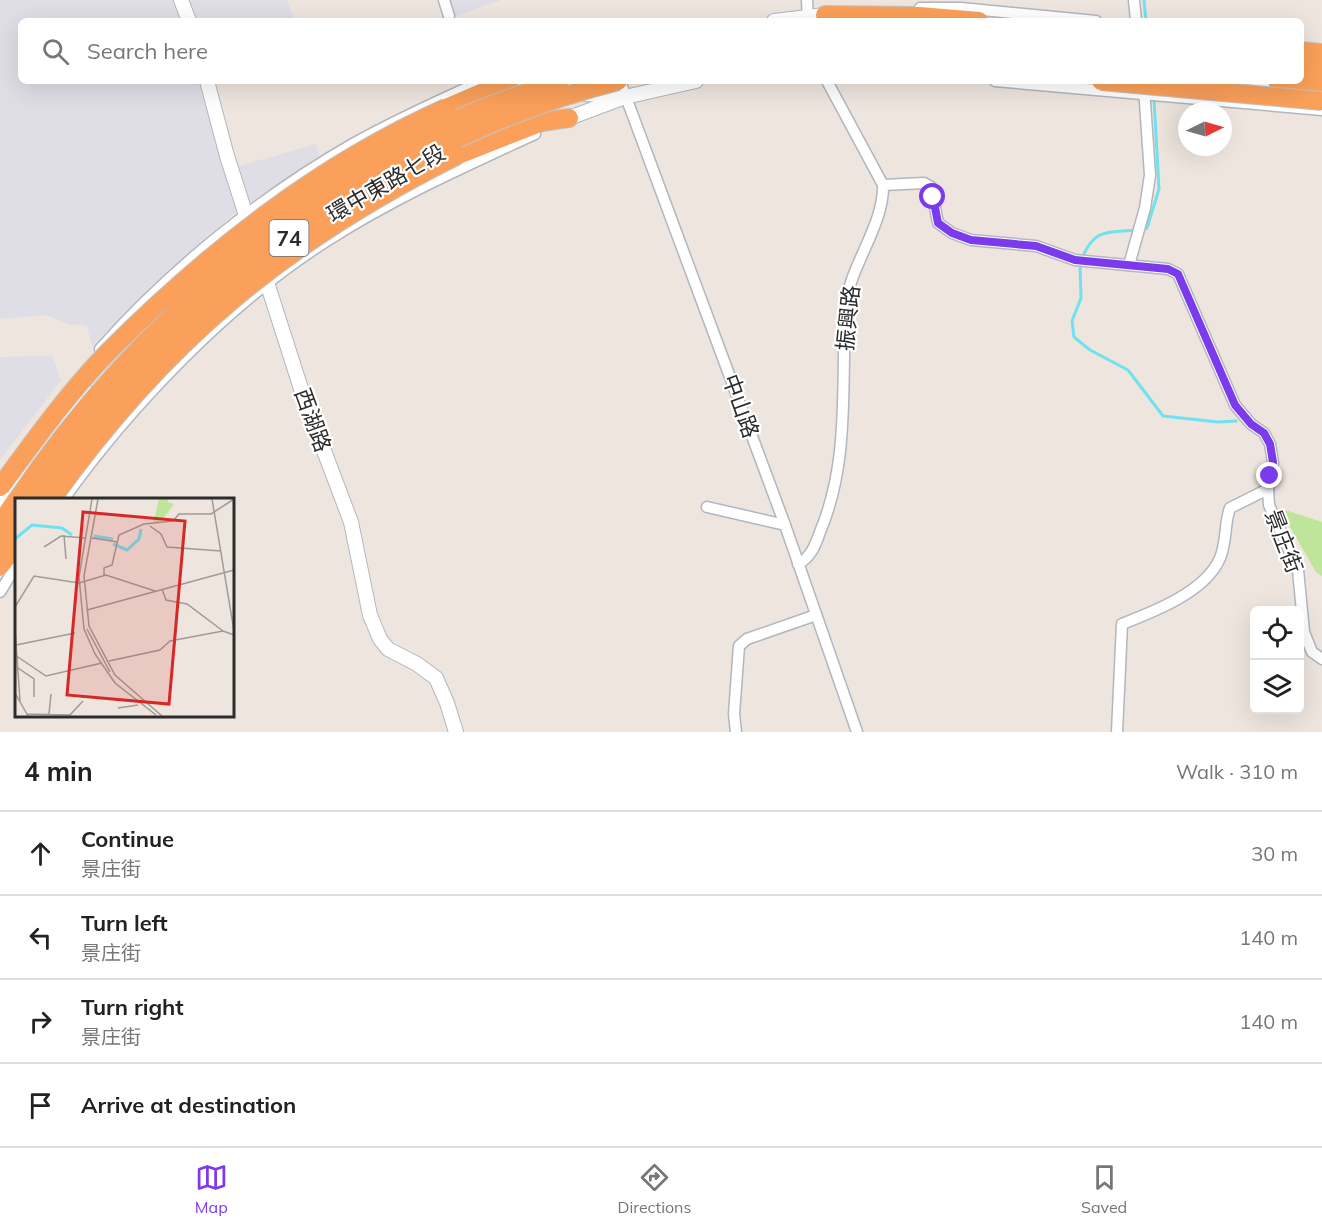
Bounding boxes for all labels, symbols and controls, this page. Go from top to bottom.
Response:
search box [18,18,1304,84]
icon: search [39,35,72,68]
text: Search here [87,37,208,65]
north arrow [1178,102,1232,156]
street label: 環中東路七段 [322,138,450,228]
route start [919,183,945,209]
road number: 74 [270,220,308,256]
street label: 振興路 [831,284,865,352]
street label: 中山路 [717,370,765,442]
street label: 西湖路 [289,384,337,456]
route end [1256,462,1282,488]
inset map [15,498,234,717]
street label: 景庄街 [1259,505,1309,577]
map controls [1250,606,1304,714]
button: locate [1250,606,1304,660]
button: layers [1250,660,1304,714]
text: 4 min [24,755,93,788]
text: Walk · 310 m [1176,759,1298,784]
text: Continue [81,825,174,853]
icon: ahead [24,837,57,870]
text: 30 m [1251,841,1298,866]
text: 景庄街 [81,856,141,881]
text: Turn left [81,909,168,937]
icon: left [24,921,57,954]
text: 140 m [1239,925,1298,950]
text: 景庄街 [81,940,141,965]
text: Turn right [81,993,184,1021]
icon: right [24,1005,57,1038]
text: 140 m [1239,1009,1298,1034]
text: 景庄街 [81,1024,141,1049]
icon: arrive [24,1089,57,1122]
text: Arrive at destination [81,1091,296,1119]
tab: Map [195,1161,228,1217]
tab: Directions [617,1161,691,1217]
tab: Saved [1081,1161,1127,1217]

